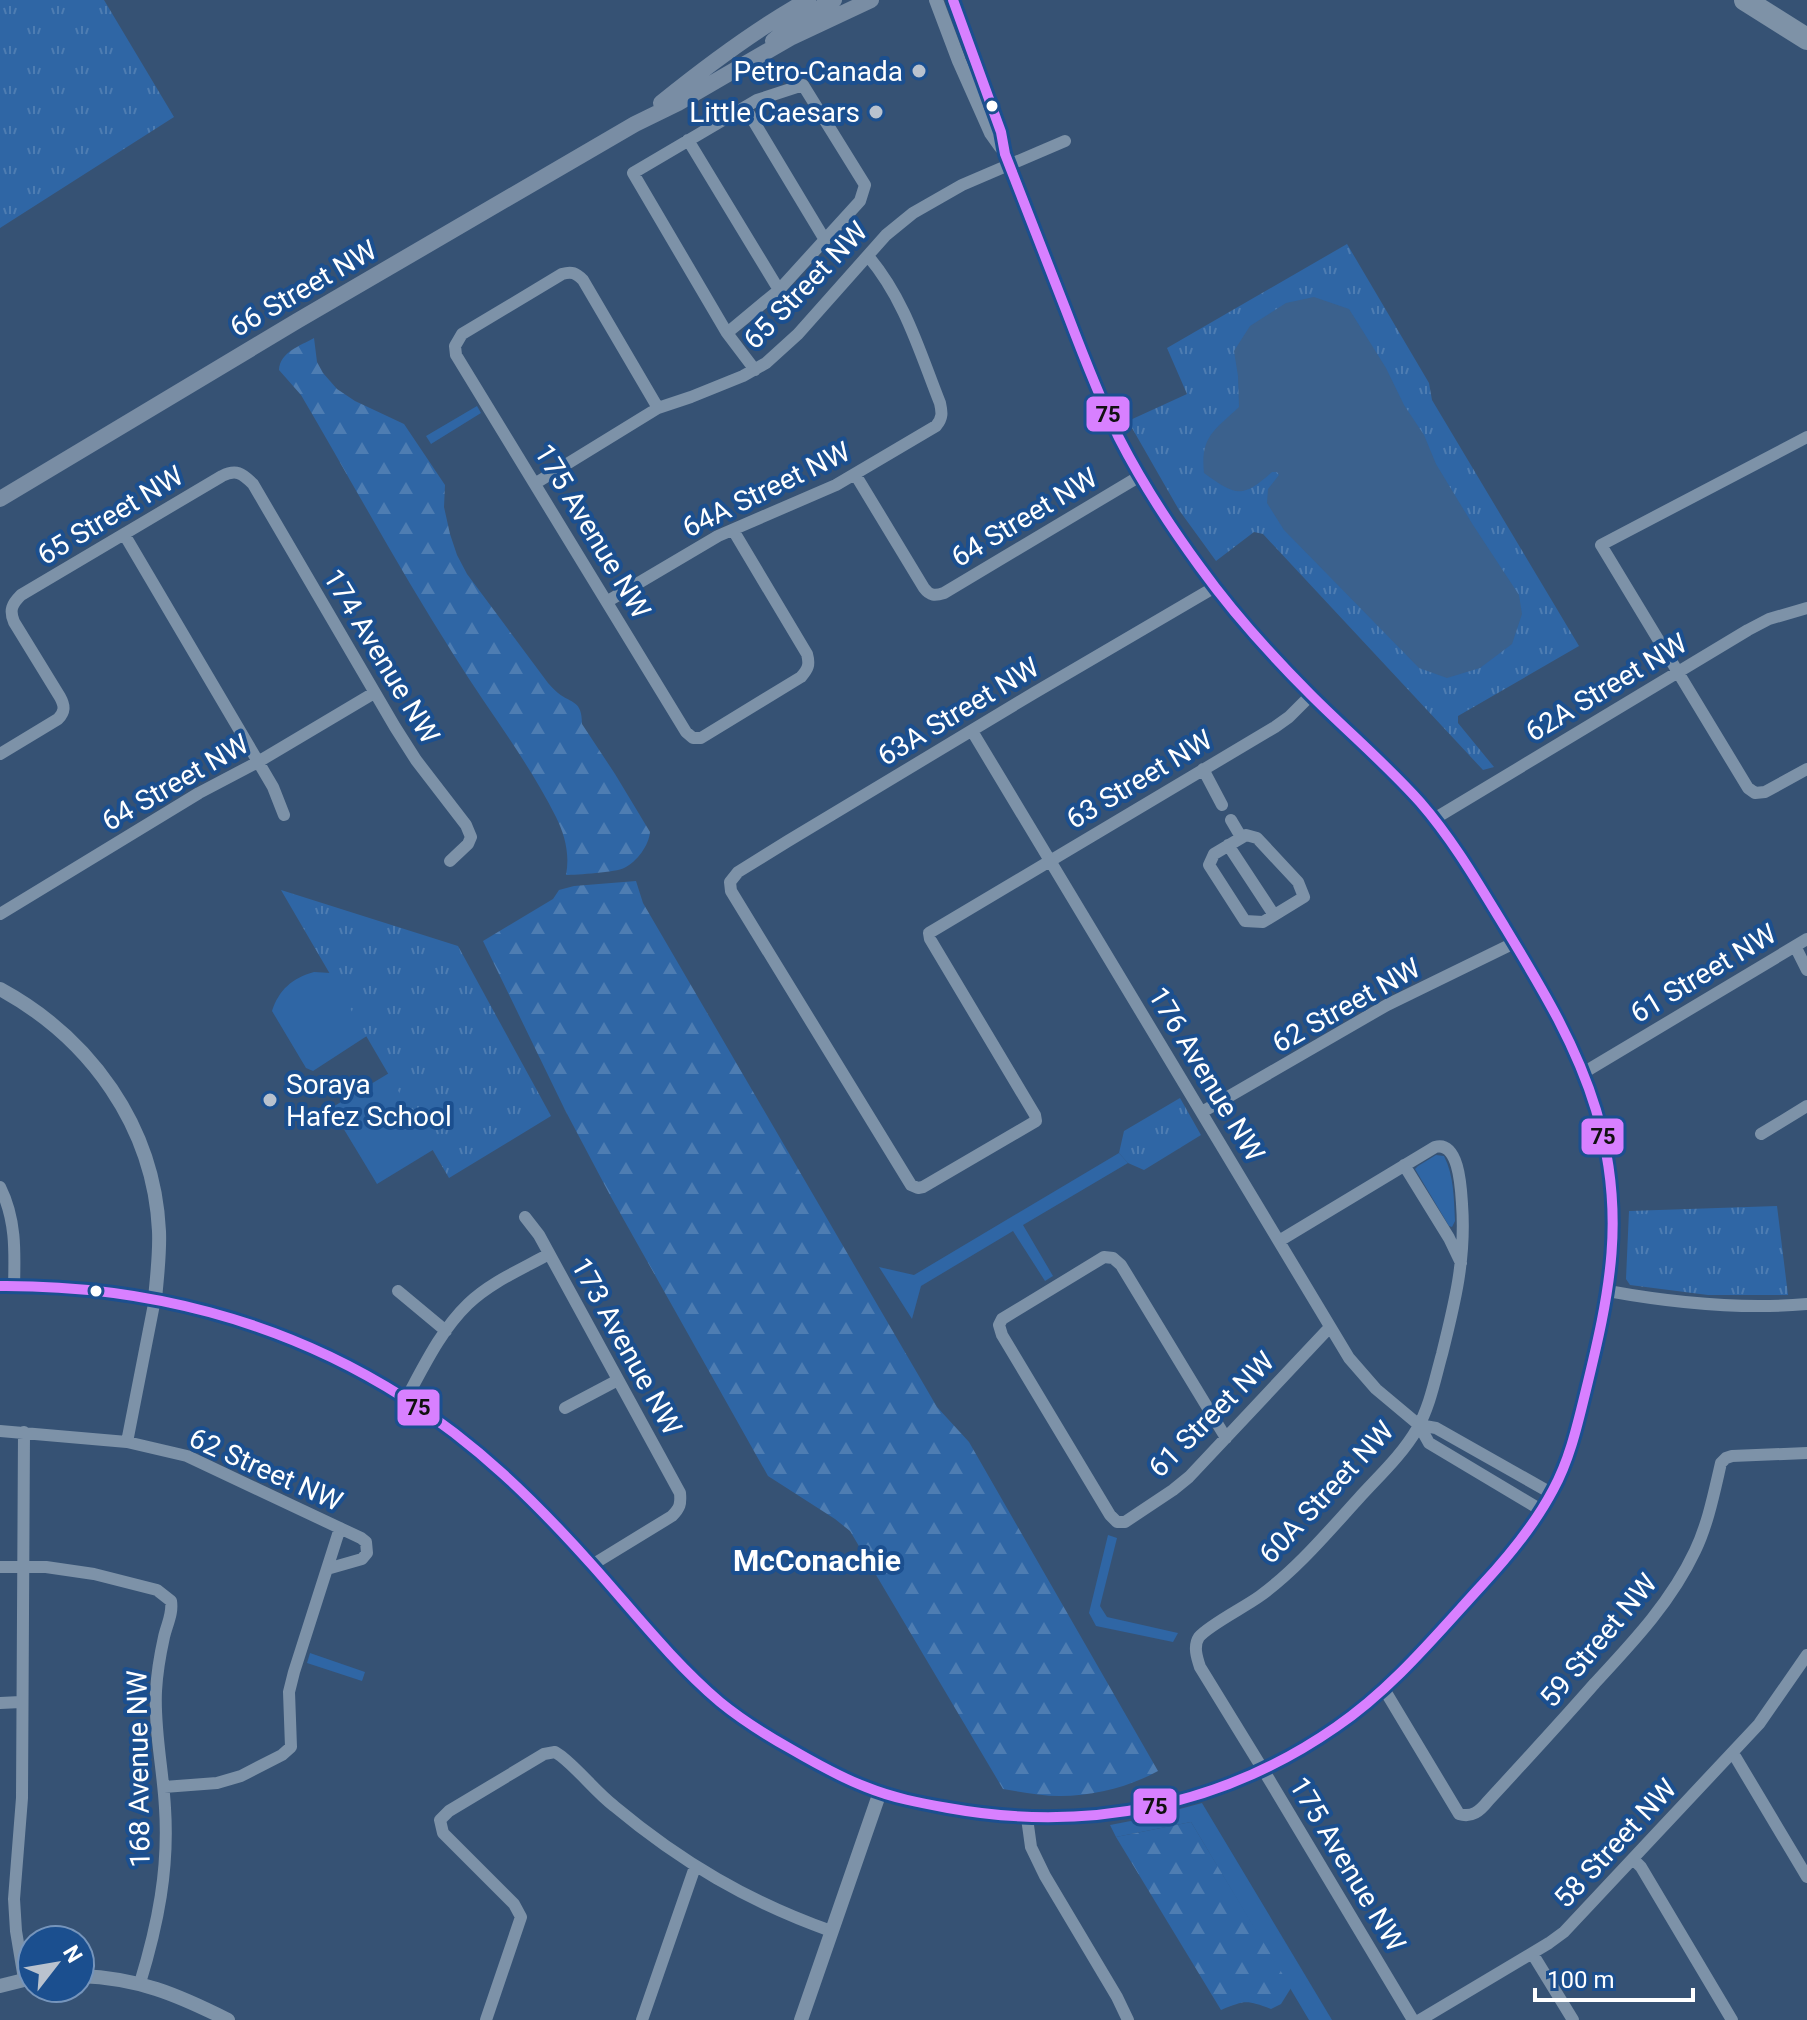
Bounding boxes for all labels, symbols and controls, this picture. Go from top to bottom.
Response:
place label: Petro-Canada [733,55,903,88]
marker: Petro-Canada [910,62,928,80]
place label: Little Caesars [689,96,860,129]
unlabelled marker [984,98,1000,114]
marker: Little Caesars [867,103,885,121]
street label: 65 Street NW [737,215,874,356]
street label: 66 Street NW [224,233,383,344]
line badge: 75 [1085,395,1131,433]
text: 75 [1095,402,1121,427]
street label: 64A Street NW [677,435,856,544]
street label: 175 Avenue NW [528,438,658,625]
street label: 65 Street NW [31,459,189,572]
street label: 64 Street NW [945,461,1103,574]
street label: 174 Avenue NW [317,563,447,750]
street label: 62A Street NW [1520,626,1693,749]
street label: 63A Street NW [872,650,1045,773]
street label: 63 Street NW [1060,723,1218,836]
street label: 64 Street NW [96,727,255,838]
street label: 61 Street NW [1624,917,1782,1030]
street label: 62 Street NW [1266,951,1426,1060]
street label: 176 Avenue NW [1142,981,1272,1168]
place label: Soraya Hafez School [286,1068,452,1133]
marker: Soraya Hafez School [261,1091,279,1109]
line badge: 75 [1580,1117,1625,1156]
text: 75 [1590,1124,1616,1149]
street label: 173 Avenue NW [564,1252,689,1441]
unlabelled marker [88,1283,104,1299]
street label: 61 Street NW [1142,1345,1281,1484]
line badge: 75 [396,1388,441,1427]
text: 75 [405,1395,431,1420]
street label: 60A Street NW [1252,1414,1401,1570]
street label: 62 Street NW [184,1421,348,1518]
district label: McConachie [733,1543,901,1578]
street label: 59 Street NW [1533,1567,1664,1714]
street label: 168 Avenue NW [120,1670,157,1868]
street label: 175 Avenue NW [1283,1771,1413,1958]
street label: 58 Street NW [1547,1772,1683,1915]
line badge: 75 [1132,1787,1178,1825]
text: 75 [1142,1794,1168,1819]
north arrow [16,1924,96,2004]
text: N [58,1941,87,1967]
scale bar [1535,1952,1693,2002]
text: 100 m [1547,1966,1614,1994]

